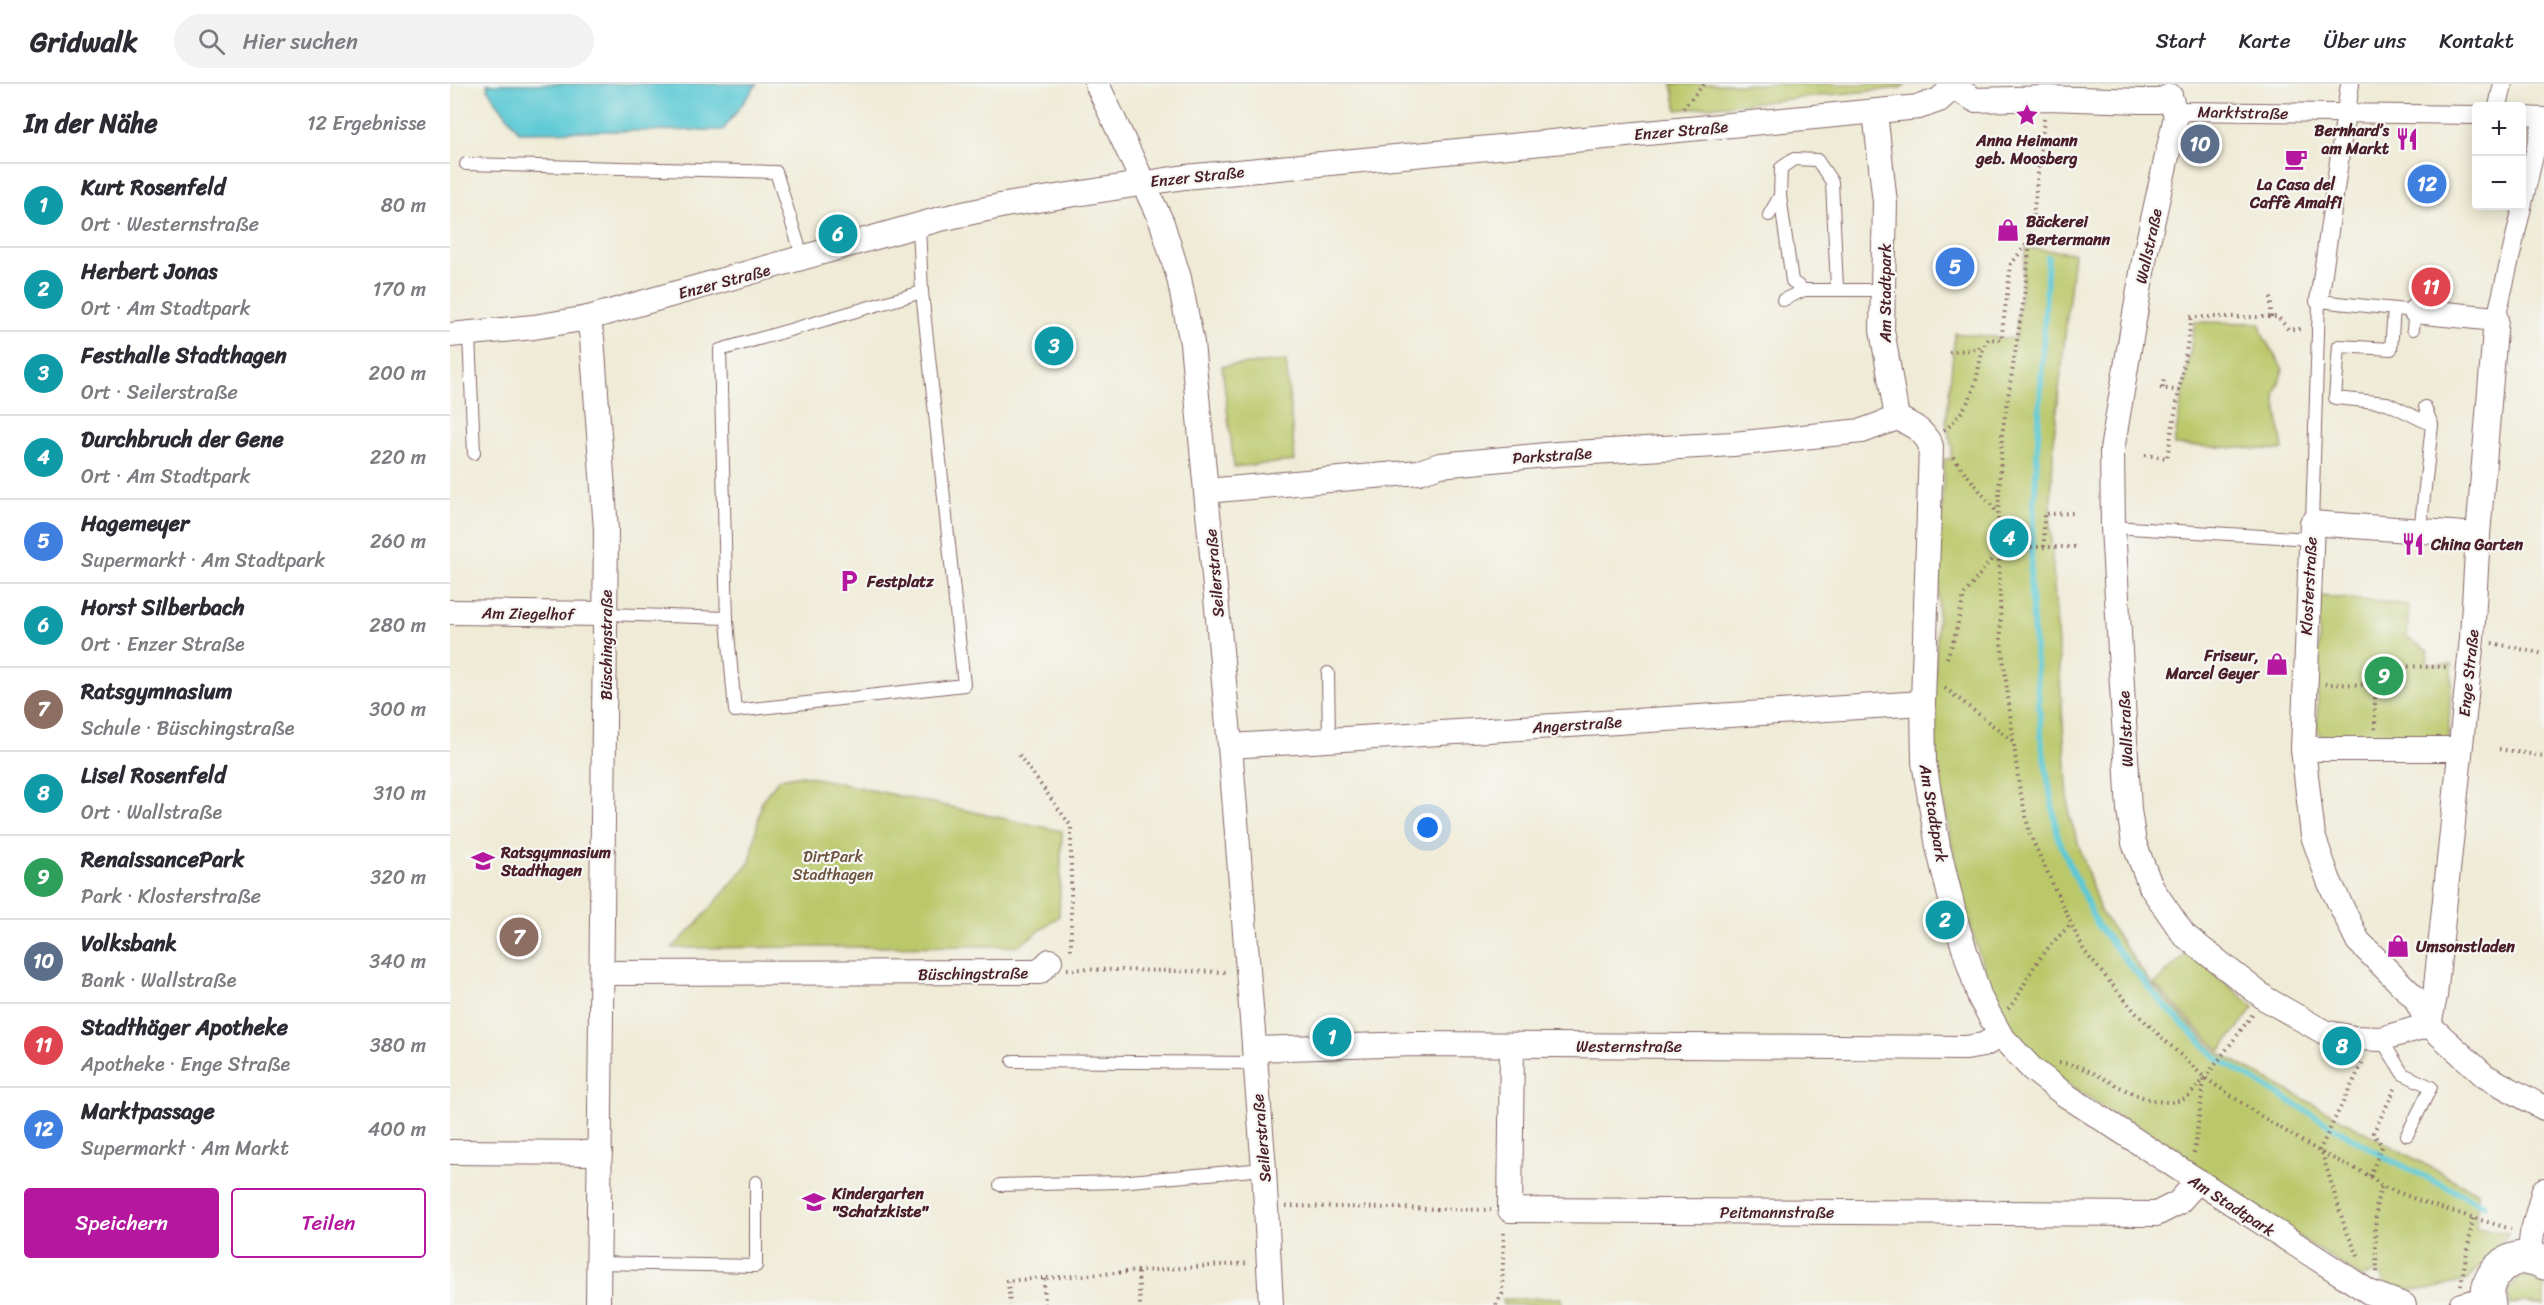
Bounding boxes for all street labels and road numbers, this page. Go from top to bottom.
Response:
street label: Marktstraße [2197,97,2289,128]
street label: Enzer Straße [1633,112,1730,149]
street label: Enzer Straße [1149,157,1246,196]
street label: Wallstraße [2126,205,2171,286]
street label: Am Stadtpark [1871,243,1900,343]
street label: Enzer Straße [675,255,774,308]
street label: Parkstraße [1511,438,1593,473]
street label: Seilerstraße [1196,527,1233,619]
street label: Klosterstraße [2291,536,2326,636]
street label: Büschingstraße [592,590,621,700]
street label: Am Ziegelhof [481,598,576,629]
street label: Enge Straße [2449,628,2488,718]
street label: Wallstraße [2109,690,2142,768]
street label: Angerstraße [1530,707,1623,742]
street label: Am Stadtpark [1910,761,1956,865]
street label: Büschingstraße [918,958,1029,989]
street label: Westernstraße [1576,1032,1682,1061]
street label: Seilerstraße [1243,1092,1280,1184]
street label: Am Stadtpark [2181,1166,2282,1245]
street label: Peitmannstraße [1720,1198,1834,1227]

